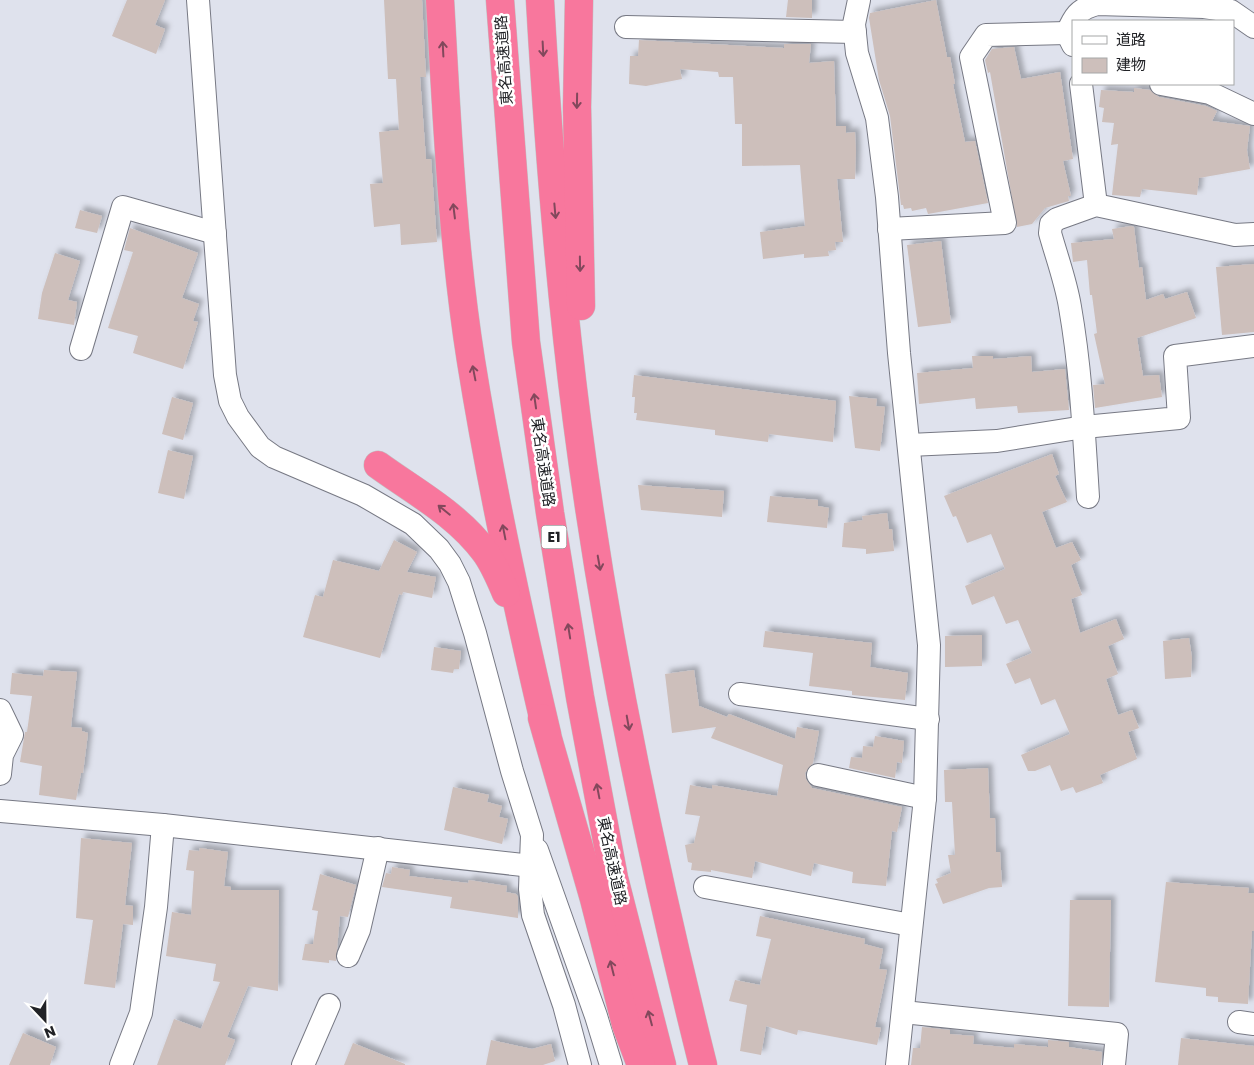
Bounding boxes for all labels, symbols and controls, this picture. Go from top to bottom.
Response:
street label: 東名高速道路 [490,14,517,106]
legend [1072,20,1234,85]
text: 道路 [1116,29,1146,50]
one-way arrow [538,40,547,56]
one-way arrow [438,42,448,58]
text: 建物 [1116,54,1146,75]
one-way arrow [572,92,582,109]
one-way arrow [550,202,560,218]
one-way arrow [448,204,458,220]
one-way arrow [575,255,585,271]
one-way arrow [468,365,478,381]
one-way arrow [529,394,539,410]
street label: 東名高速道路 [527,416,560,508]
one-way arrow [437,505,450,516]
one-way arrow [498,525,508,541]
road number: E1 [542,526,566,548]
one-way arrow [595,554,605,570]
one-way arrow [564,624,574,640]
one-way arrow [623,714,633,730]
one-way arrow [593,784,602,800]
street label: 東名高速道路 [593,815,632,907]
one-way arrow [606,961,616,977]
north arrow [20,995,70,1045]
one-way arrow [644,1010,654,1026]
text: N [41,1021,58,1043]

